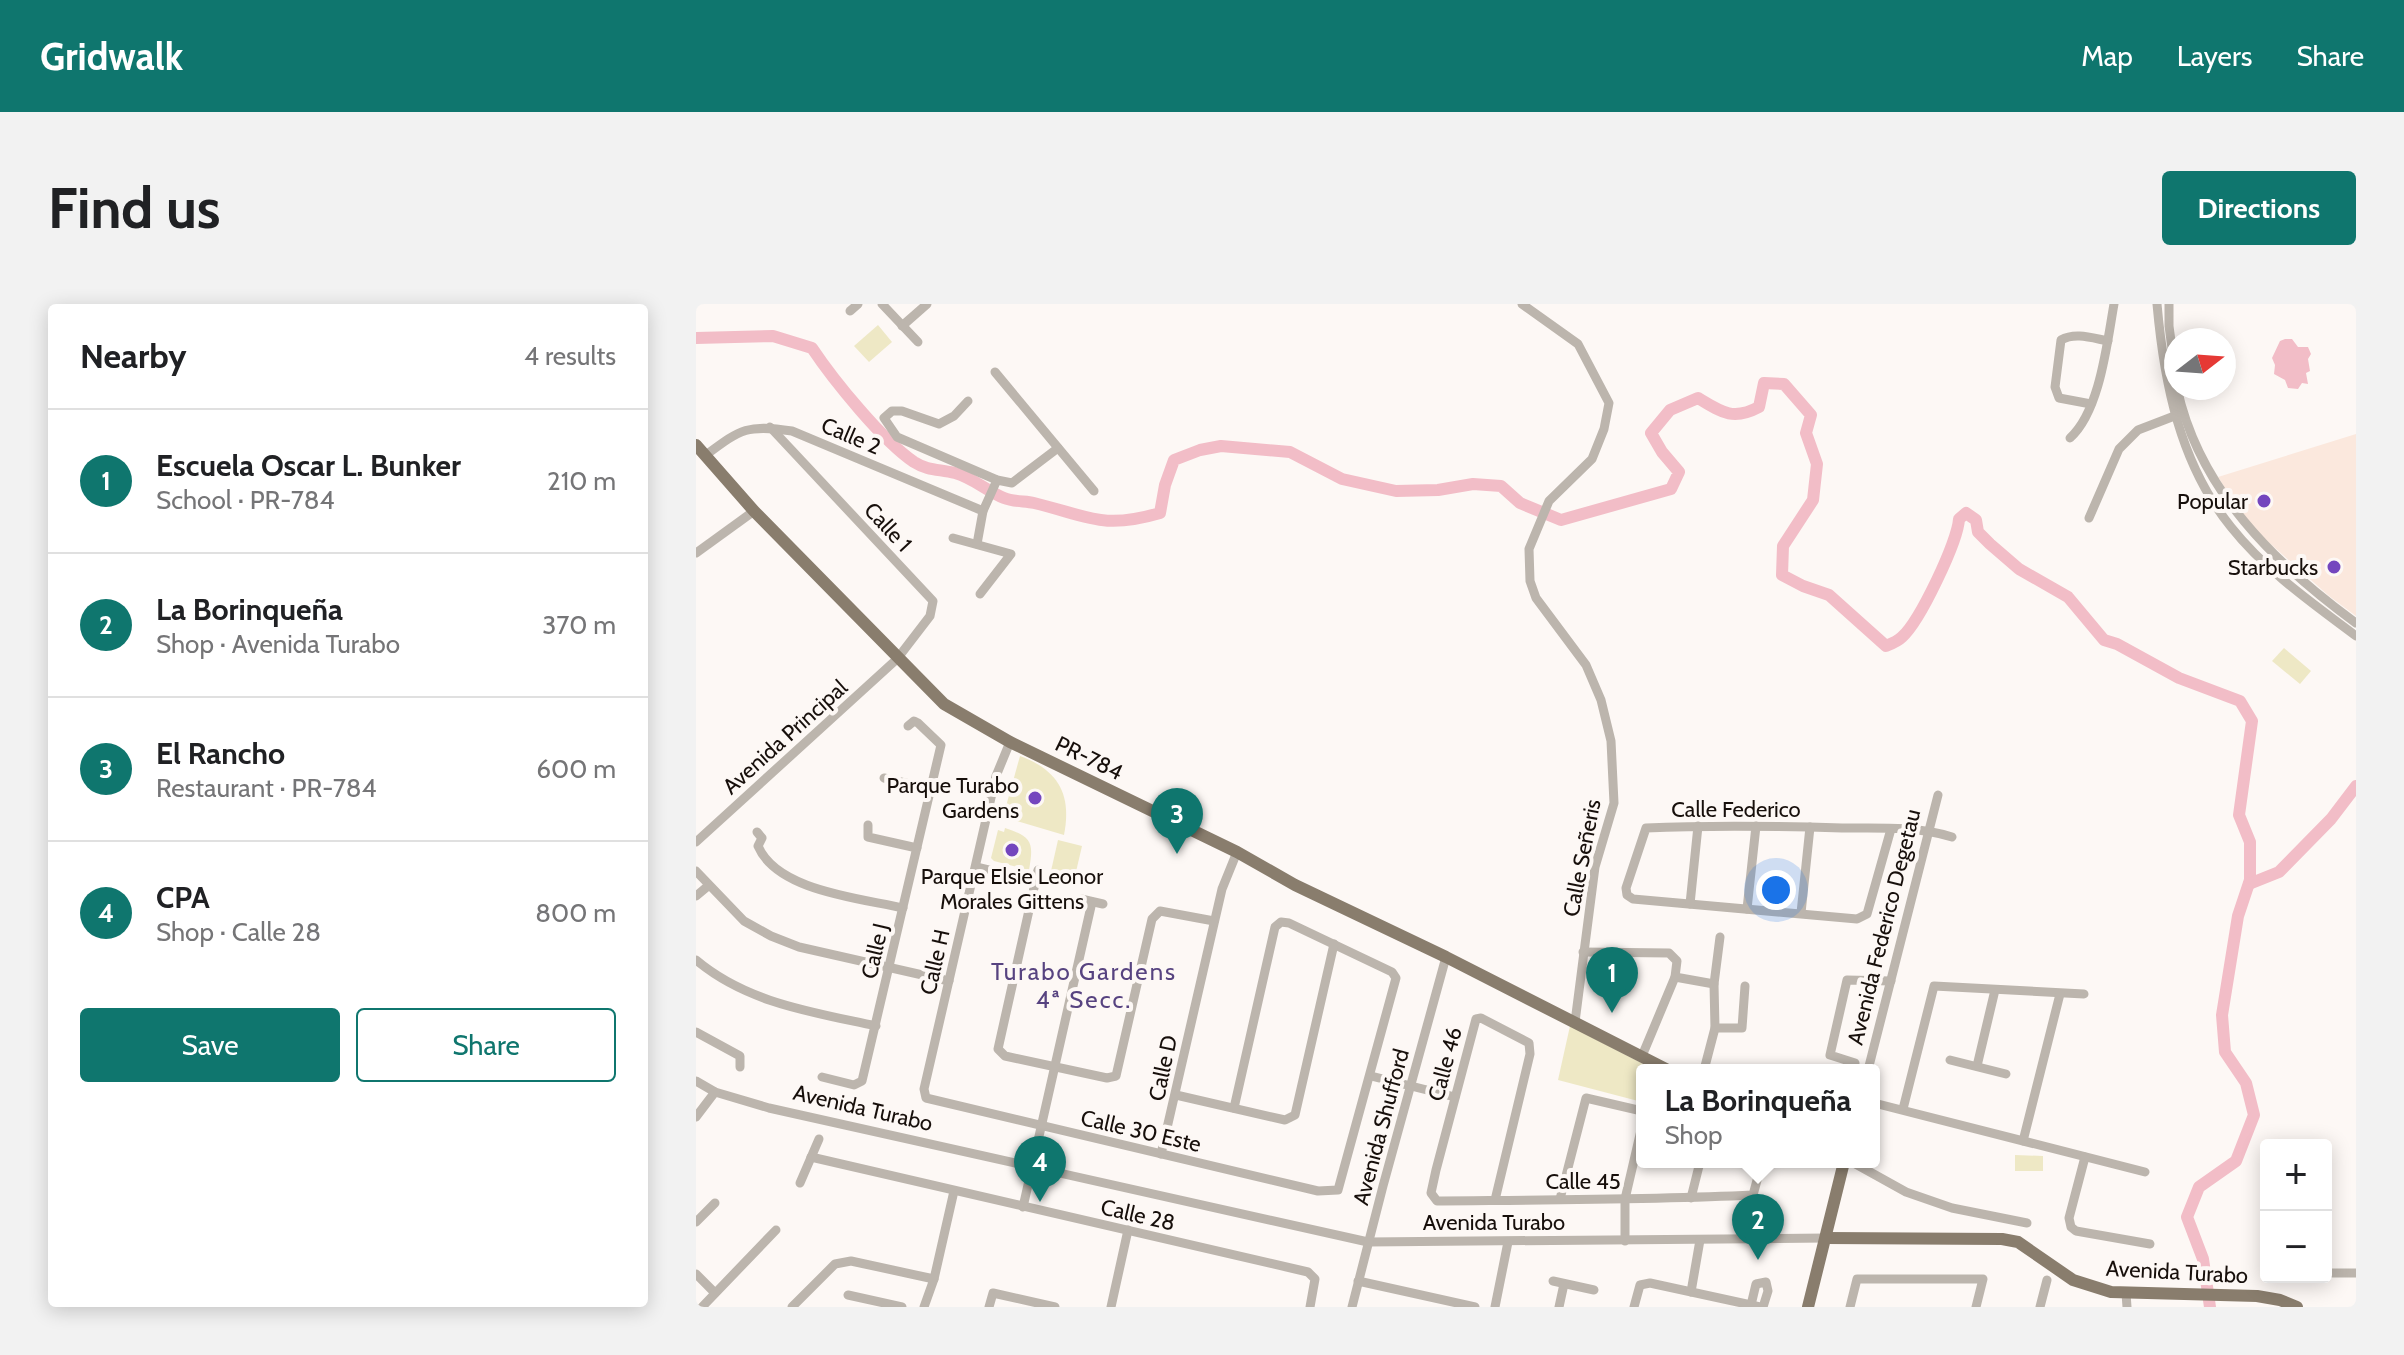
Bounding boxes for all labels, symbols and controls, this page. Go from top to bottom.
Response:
text: Gridwalk [40,33,183,80]
text: Map [2081,39,2133,73]
text: Layers [2177,39,2252,73]
text: Share [2296,39,2364,73]
button: Directions [2162,171,2356,245]
text: Find us [48,174,221,242]
north arrow [2164,328,2236,400]
text: Nearby [80,335,187,377]
text: 4 results [524,340,616,372]
street label: Calle 2 [817,411,885,461]
text: Escuela Oscar L. Bunker [156,447,461,484]
text: 1 [101,465,111,497]
text: 210 m [547,465,616,497]
text: School · PR-784 [156,484,335,516]
place label: Popular [2177,488,2248,515]
marker: Popular [2255,492,2273,510]
street label: Calle 1 [858,497,918,557]
place label: Starbucks [2228,554,2318,581]
marker: Starbucks [2325,558,2343,576]
text: La Borinqueña [156,591,343,628]
text: 2 [99,609,113,641]
text: 370 m [542,609,616,641]
text: Shop · Avenida Turabo [156,628,400,660]
street label: Avenida Principal [717,673,853,800]
street label: PR-784 [1051,730,1127,786]
text: El Rancho [156,735,285,772]
text: 3 [99,753,113,785]
text: 600 m [536,753,616,785]
text: Restaurant · PR-784 [156,772,377,804]
place label: Parque Turabo Gardens [886,772,1019,824]
pin: 3 [1151,788,1203,854]
marker: Parque Turabo Gardens [1026,789,1044,807]
street label: Calle Federico [1671,796,1801,823]
street label: Calle Señeris [1557,797,1607,919]
street label: Avenida Federico Degetau [1842,806,1926,1048]
marker: Parque Elsie Leonor Morales Gittens [1003,841,1021,859]
place label: Parque Elsie Leonor Morales Gittens [921,863,1103,915]
your location [1756,870,1796,910]
text: CPA [156,879,210,916]
text: 4 [98,897,114,929]
text: 800 m [535,897,616,929]
text: Shop · Calle 28 [156,916,321,948]
street label: Calle J [856,921,894,981]
street label: Calle H [914,927,956,997]
pin: 1 [1586,947,1638,1013]
district label: Turabo Gardens 4ª Secc. [991,957,1177,1014]
button: Save [80,1008,340,1082]
button: Share [356,1008,616,1082]
street label: Calle 46 [1422,1024,1468,1104]
street label: Calle D [1143,1033,1183,1103]
street label: Avenida Shufford [1347,1046,1415,1208]
popup [1636,1064,1880,1168]
street label: Avenida Turabo [791,1079,935,1137]
text: La Borinqueña [1665,1082,1851,1119]
street label: Calle 30 Este [1078,1104,1204,1158]
text: Shop [1665,1119,1722,1151]
pin: 4 [1014,1136,1066,1202]
map controls [2260,1139,2332,1283]
button: + [2260,1139,2332,1211]
street label: Calle 45 [1545,1168,1621,1195]
street label: Calle 28 [1098,1193,1178,1237]
pin: 2 [1732,1194,1784,1260]
street label: Avenida Turabo [1423,1209,1565,1236]
button: − [2260,1211,2332,1283]
street label: Avenida Turabo [2105,1255,2249,1289]

